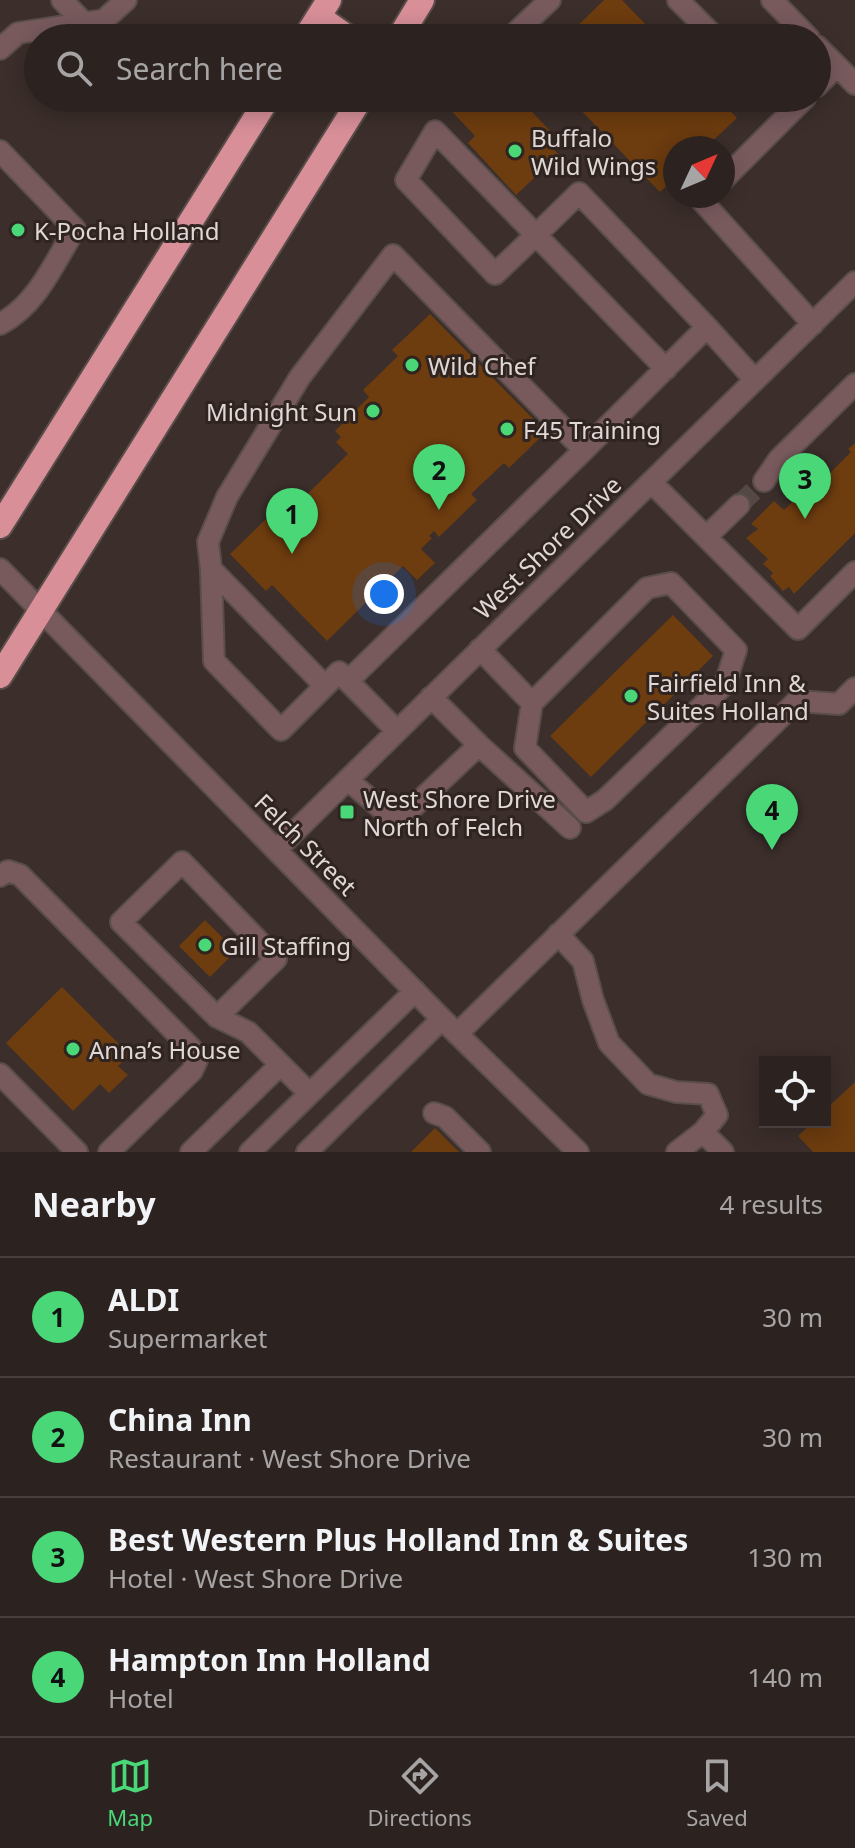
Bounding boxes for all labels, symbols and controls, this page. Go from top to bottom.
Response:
search box [24,24,831,112]
icon: search [52,46,96,90]
text: Search here [116,48,283,89]
place label: Buffalo Wild Wings [531,121,656,182]
north arrow [663,136,735,208]
marker: Buffalo Wild Wings [506,142,524,160]
place label: K-Pocha Holland [34,214,219,247]
marker: K-Pocha Holland [9,221,27,239]
place label: Wild Chef [428,349,537,382]
marker: Wild Chef [403,356,421,374]
place label: Midnight Sun [206,395,357,428]
marker: Midnight Sun [364,402,382,420]
place label: F45 Training [523,413,661,446]
marker: F45 Training [498,420,516,438]
pin: 2 [413,444,465,510]
pin: 3 [779,453,831,519]
street label: West Shore Drive [466,468,628,626]
pin: 1 [266,488,318,554]
your location [364,574,404,614]
place label: Fairfield Inn & Suites Holland [647,666,809,727]
marker: Fairfield Inn & Suites Holland [622,687,640,705]
place label: West Shore Drive North of Felch [363,782,556,843]
pin: 4 [746,784,798,850]
street label: Felch Street [248,786,364,902]
marker: West Shore Drive North of Felch [338,803,356,821]
place label: Gill Staffing [221,929,351,962]
marker: Gill Staffing [196,936,214,954]
place label: Anna’s House [89,1033,241,1066]
marker: Anna’s House [64,1040,82,1058]
map controls [759,1056,831,1128]
button: locate [759,1056,831,1128]
text: Nearby [32,1181,156,1227]
text: 4 results [719,1186,823,1222]
text: ALDI [108,1279,179,1320]
text: 1 [51,1299,65,1335]
text: 30 m [762,1299,823,1335]
text: Supermarket [108,1320,267,1356]
text: China Inn [108,1399,252,1440]
text: 2 [51,1419,65,1455]
text: 30 m [762,1419,823,1455]
text: Restaurant · West Shore Drive [108,1440,471,1476]
text: Best Western Plus Holland Inn & Suites [108,1519,688,1560]
text: 3 [51,1539,65,1575]
text: 130 m [747,1539,823,1575]
text: Hotel · West Shore Drive [108,1560,403,1596]
text: Hampton Inn Holland [108,1639,431,1680]
text: 4 [51,1659,65,1695]
text: 140 m [747,1659,823,1695]
text: Hotel [108,1680,174,1716]
tab: Map [107,1754,153,1832]
tab: Directions [367,1754,472,1832]
tab: Saved [686,1754,748,1832]

